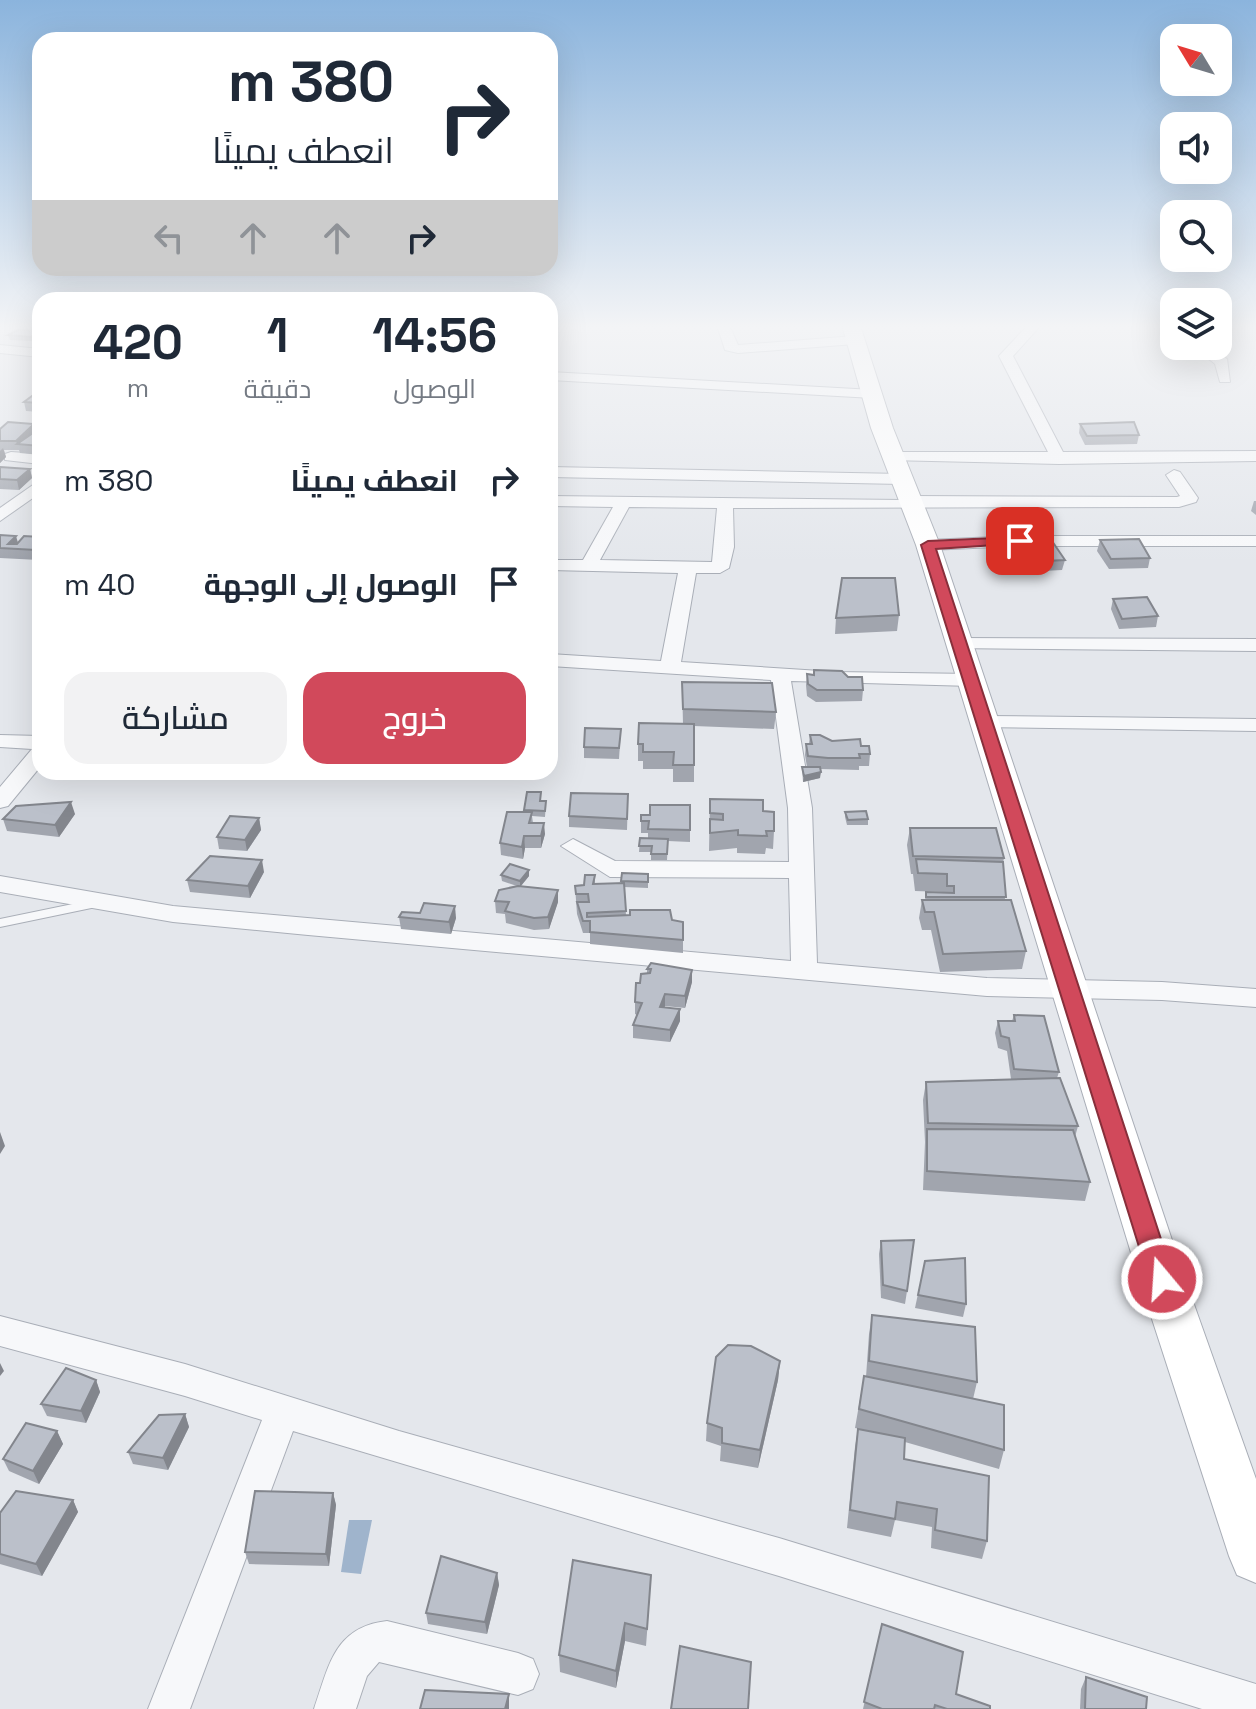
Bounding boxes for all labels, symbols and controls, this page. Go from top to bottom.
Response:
north arrow [1160,24,1232,96]
map controls [1160,24,1232,360]
text: 380 m [228,46,394,117]
icon: right [422,64,526,168]
button: sound [1160,112,1232,184]
text: انعطف يمينًا [212,128,394,174]
button: search [1160,200,1232,272]
icon: left [147,216,191,260]
icon: ahead [231,216,275,260]
icon: ahead [315,216,359,260]
icon: right [399,216,443,260]
button: layers [1160,288,1232,360]
text: 1 [267,305,288,366]
text: 14:56 [372,305,497,366]
text: 420 [93,312,183,373]
text: m [127,371,149,405]
text: دقيقة [244,372,311,406]
text: الوصول [393,372,476,406]
icon: right [482,458,526,502]
text: 380 m [64,461,154,500]
text: انعطف يمينًا [290,461,458,500]
pin [986,507,1054,575]
icon: arrive [998,519,1042,563]
icon: arrive [482,562,526,606]
text: 40 m [64,565,136,604]
text: الوصول إلى الوجهة [204,565,458,604]
button: مشاركة [64,672,287,764]
button: خروج [303,672,526,764]
position arrow [1120,1237,1204,1321]

